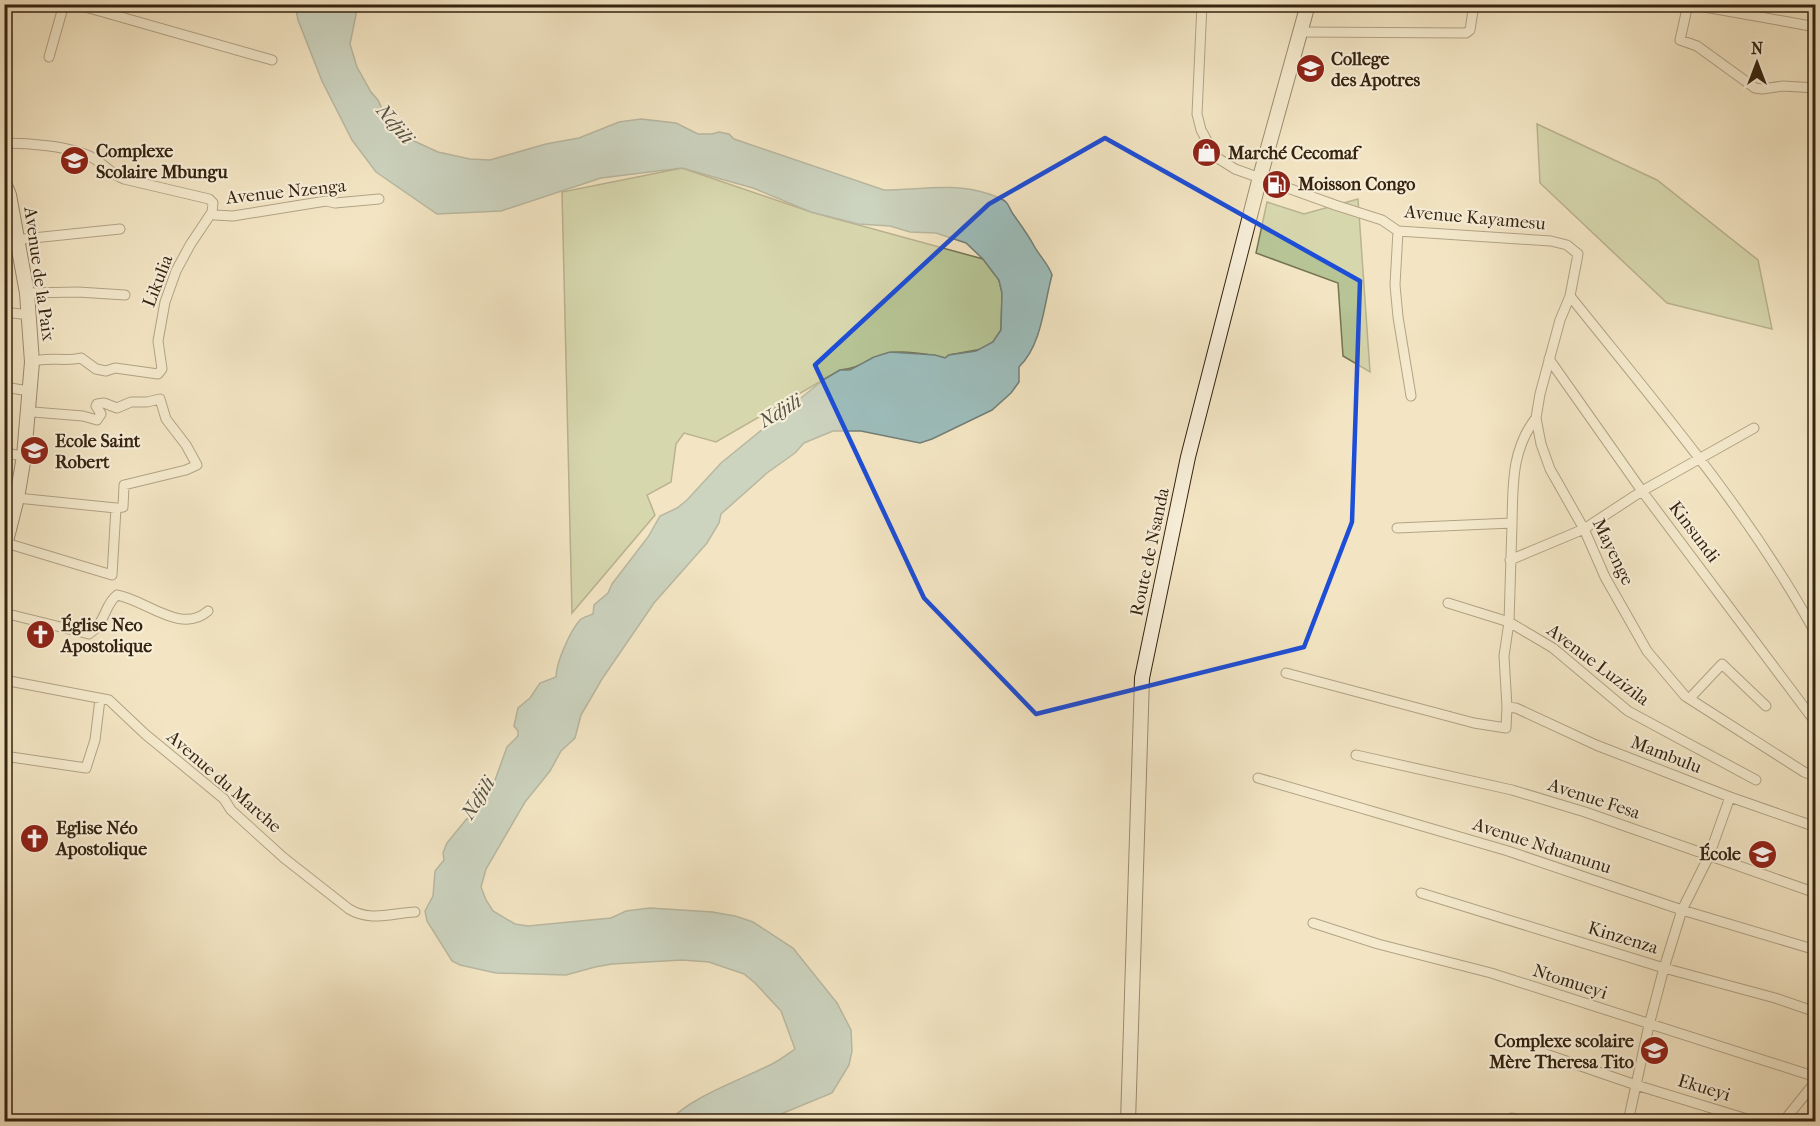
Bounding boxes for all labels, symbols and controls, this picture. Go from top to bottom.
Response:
north arrow [1727,33,1787,93]
text: N [1751,39,1764,58]
place label: College des Apotres [1331,49,1421,91]
school or university icon: College des Apotres [1294,53,1326,85]
water label: Ndjili [371,98,419,150]
shop icon: Marché Cecomaf [1191,137,1223,169]
place label: Complexe Scolaire Mbungu [96,141,228,183]
place label: Marché Cecomaf [1227,143,1362,164]
school or university icon: Complexe Scolaire Mbungu [59,145,91,177]
fuel station icon: Moisson Congo [1261,168,1293,200]
place label: Moisson Congo [1297,174,1415,195]
street label: Avenue Nzenga [224,175,348,209]
street label: Avenue Kayamesu [1403,201,1546,235]
street label: Avenue de la Paix [19,205,59,343]
street label: Likulia [138,251,178,310]
water label: Ndjili [754,389,807,433]
place label: Ecole Saint Robert [55,431,141,473]
school or university icon: Ecole Saint Robert [18,435,50,467]
street label: Route de Nsanda [1126,485,1174,618]
street label: Kinsundi [1664,497,1724,567]
street label: Mayenge [1588,515,1638,589]
place label: Église Neo Apostolique [60,613,152,657]
church icon: Église Neo Apostolique [24,619,56,651]
street label: Avenue Luzizila [1542,619,1654,711]
street label: Avenue du Marche [162,726,286,838]
street label: Mambulu [1628,732,1704,778]
water label: Ndjili [456,771,501,824]
street label: Avenue Fesa [1544,774,1643,824]
street label: Avenue Nduanunu [1469,813,1614,878]
place label: Eglise Néo Apostolique [55,818,147,860]
church icon: Eglise Néo Apostolique [19,822,51,854]
school or university icon: École [1746,838,1778,870]
place label: École [1699,842,1741,865]
street label: Kinzenza [1585,917,1661,959]
street label: Ntomueyi [1530,960,1611,1004]
place label: Complexe scolaire Mère Theresa Tito [1488,1031,1634,1073]
school or university icon: Complexe scolaire Mère Theresa Tito [1639,1035,1671,1067]
street label: Ekueyi [1675,1070,1733,1106]

